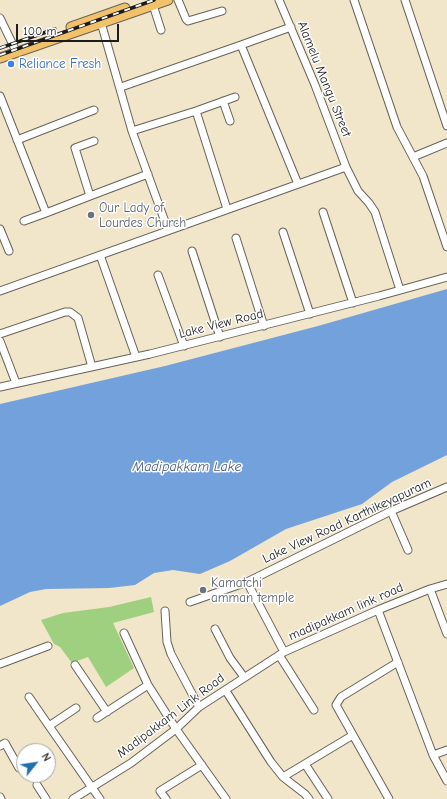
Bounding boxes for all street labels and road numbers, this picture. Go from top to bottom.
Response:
street label: Alamelu Mangu Street [294,19,354,139]
street label: Lake View Road [177,306,265,342]
street label: Lake View Road Karthikeyapuram [260,475,434,567]
street label: madipakkam link road [286,580,406,644]
street label: Madipakkam Link Road [114,671,228,761]

